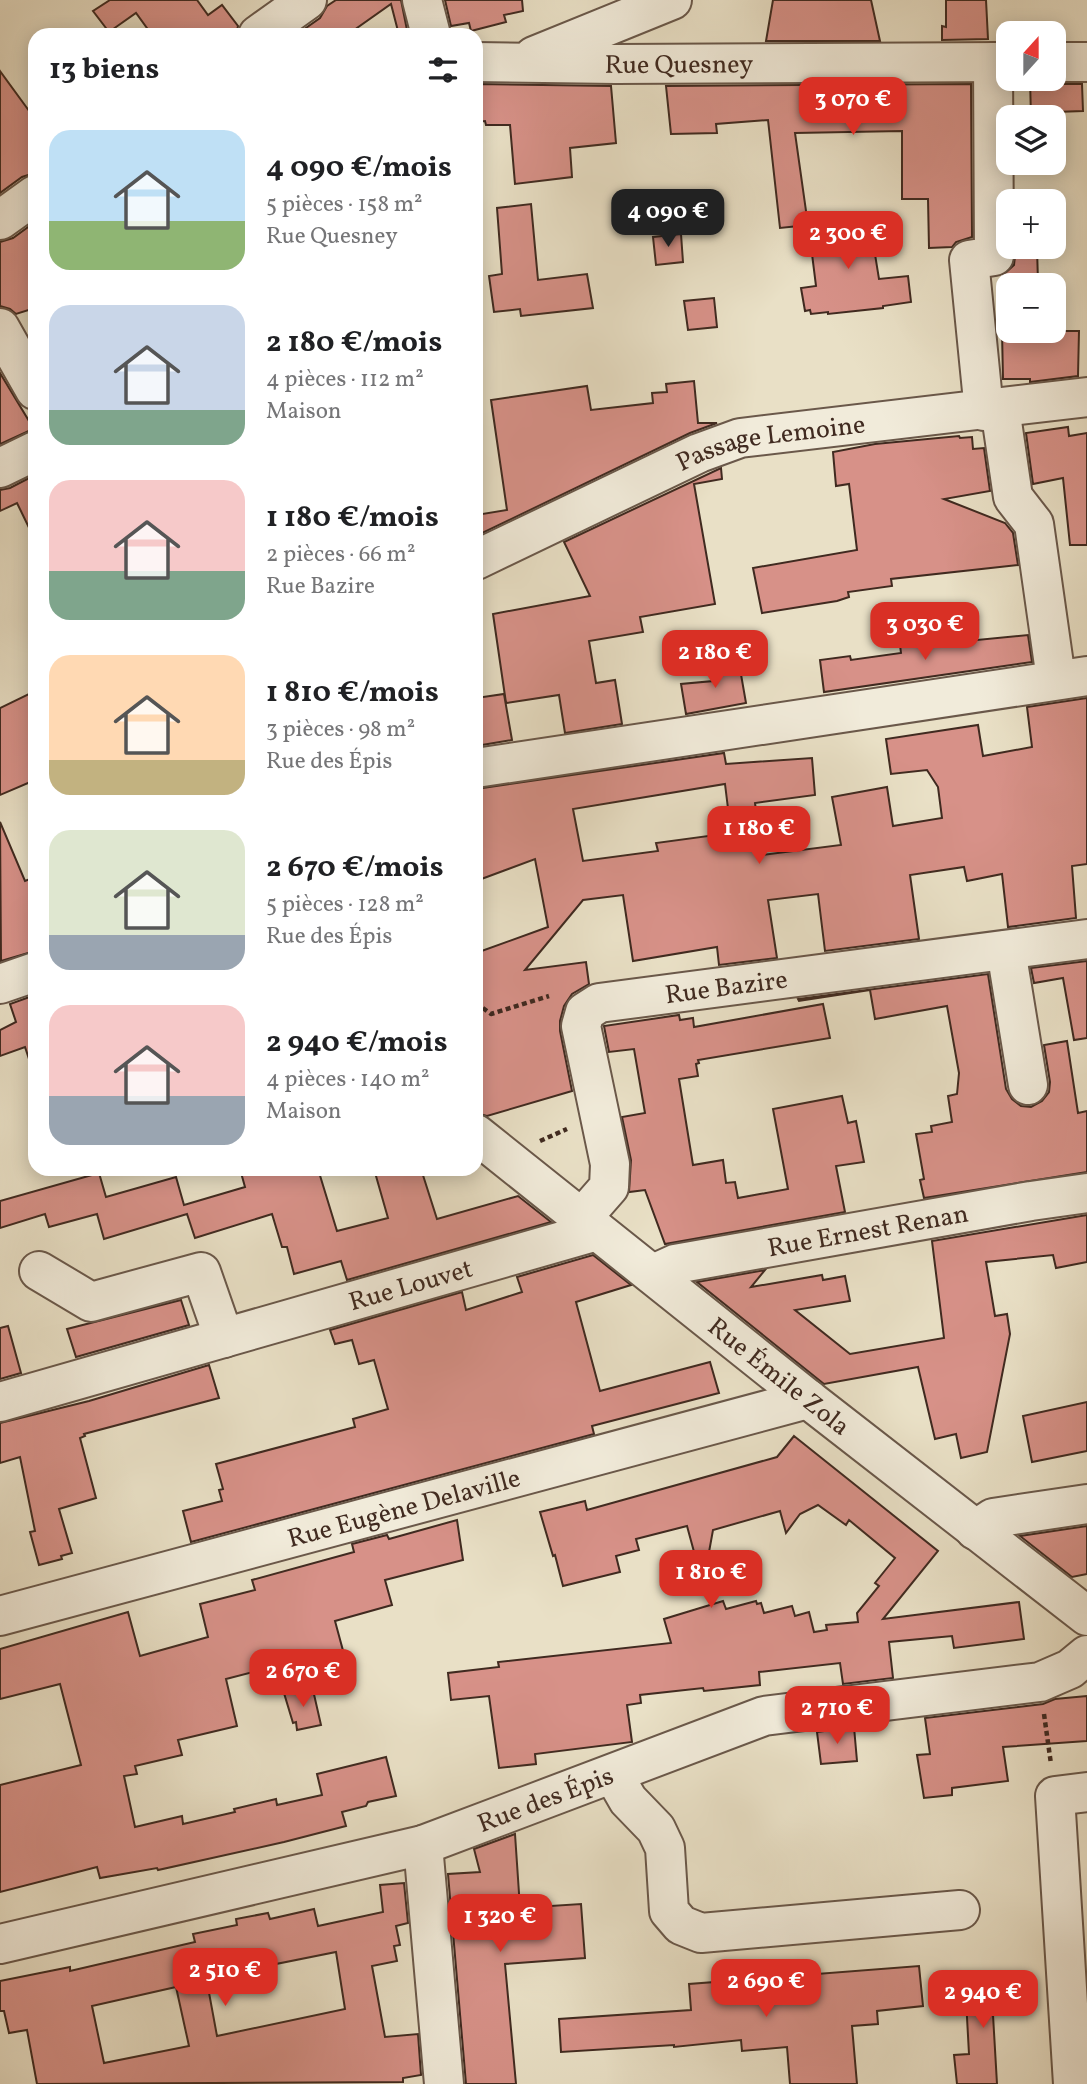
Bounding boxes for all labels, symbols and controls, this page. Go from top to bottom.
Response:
north arrow [996,21,1066,91]
map controls [996,21,1066,343]
street label: Rue Quesney [604,47,754,84]
text: 13 biens [49,49,159,91]
icon: filters [424,51,462,89]
pin: 3 070 € [788,78,918,137]
text: 3 070 € [815,84,891,116]
button: layers [996,105,1066,175]
text: 4 090 €/mois [266,147,452,189]
icon: home [105,158,189,242]
text: 5 pièces · 158 m² [266,189,423,221]
button: + [996,189,1066,259]
pin: 4 090 € [603,190,733,249]
text: 4 090 € [627,196,709,228]
pin: 2 300 € [783,212,913,271]
text: 2 300 € [809,218,887,250]
text: Rue Quesney [266,221,398,253]
button: − [996,273,1066,343]
text: 2 180 €/mois [266,322,442,364]
icon: home [105,333,189,417]
text: 4 pièces · 112 m² [266,364,424,396]
text: Maison [266,396,342,428]
street label: Passage Lemoine [670,407,867,481]
text: 1 180 €/mois [266,497,439,539]
icon: home [105,508,189,592]
text: 2 pièces · 66 m² [266,539,415,571]
text: Rue Bazire [266,571,375,603]
pin: 3 030 € [860,602,990,662]
text: 3 030 € [886,609,964,641]
pin: 2 180 € [650,630,780,690]
text: 2 180 € [678,637,752,669]
text: 1 810 €/mois [266,672,439,714]
icon: home [105,683,189,767]
text: 3 pièces · 98 m² [266,714,415,746]
text: Rue des Épis [266,746,392,778]
pin: 1 180 € [694,806,824,866]
text: 1 180 € [723,813,795,845]
text: 2 670 €/mois [266,847,444,889]
icon: home [105,858,189,942]
text: 5 pièces · 128 m² [266,889,424,921]
text: Rue des Épis [266,921,392,953]
street label: Rue Bazire [663,962,790,1014]
text: 2 940 €/mois [266,1022,448,1064]
icon: home [105,1033,189,1117]
text: 4 pièces · 140 m² [266,1064,430,1096]
text: Maison [266,1096,342,1128]
street label: Rue Ernest Renan [765,1196,972,1267]
street label: Rue Louvet [345,1252,477,1321]
street label: Rue Émile Zola [699,1310,857,1445]
street label: Rue Eugène Delaville [284,1461,525,1558]
pin: 1 810 € [646,1550,776,1610]
text: 1 810 € [675,1557,747,1589]
pin: 2 670 € [238,1650,368,1709]
text: 2 670 € [265,1656,341,1688]
pin: 2 710 € [772,1686,902,1746]
text: 2 710 € [801,1693,873,1725]
street label: Rue des Épis [473,1759,619,1843]
pin: 1 320 € [435,1895,565,1954]
text: 1 320 € [463,1901,537,1933]
pin: 2 510 € [160,1948,290,2008]
text: 2 510 € [189,1955,261,1987]
pin: 2 690 € [701,1960,831,2019]
text: 2 690 € [727,1966,805,1998]
pin: 2 940 € [918,1970,1048,2030]
text: 2 940 € [944,1977,1022,2009]

